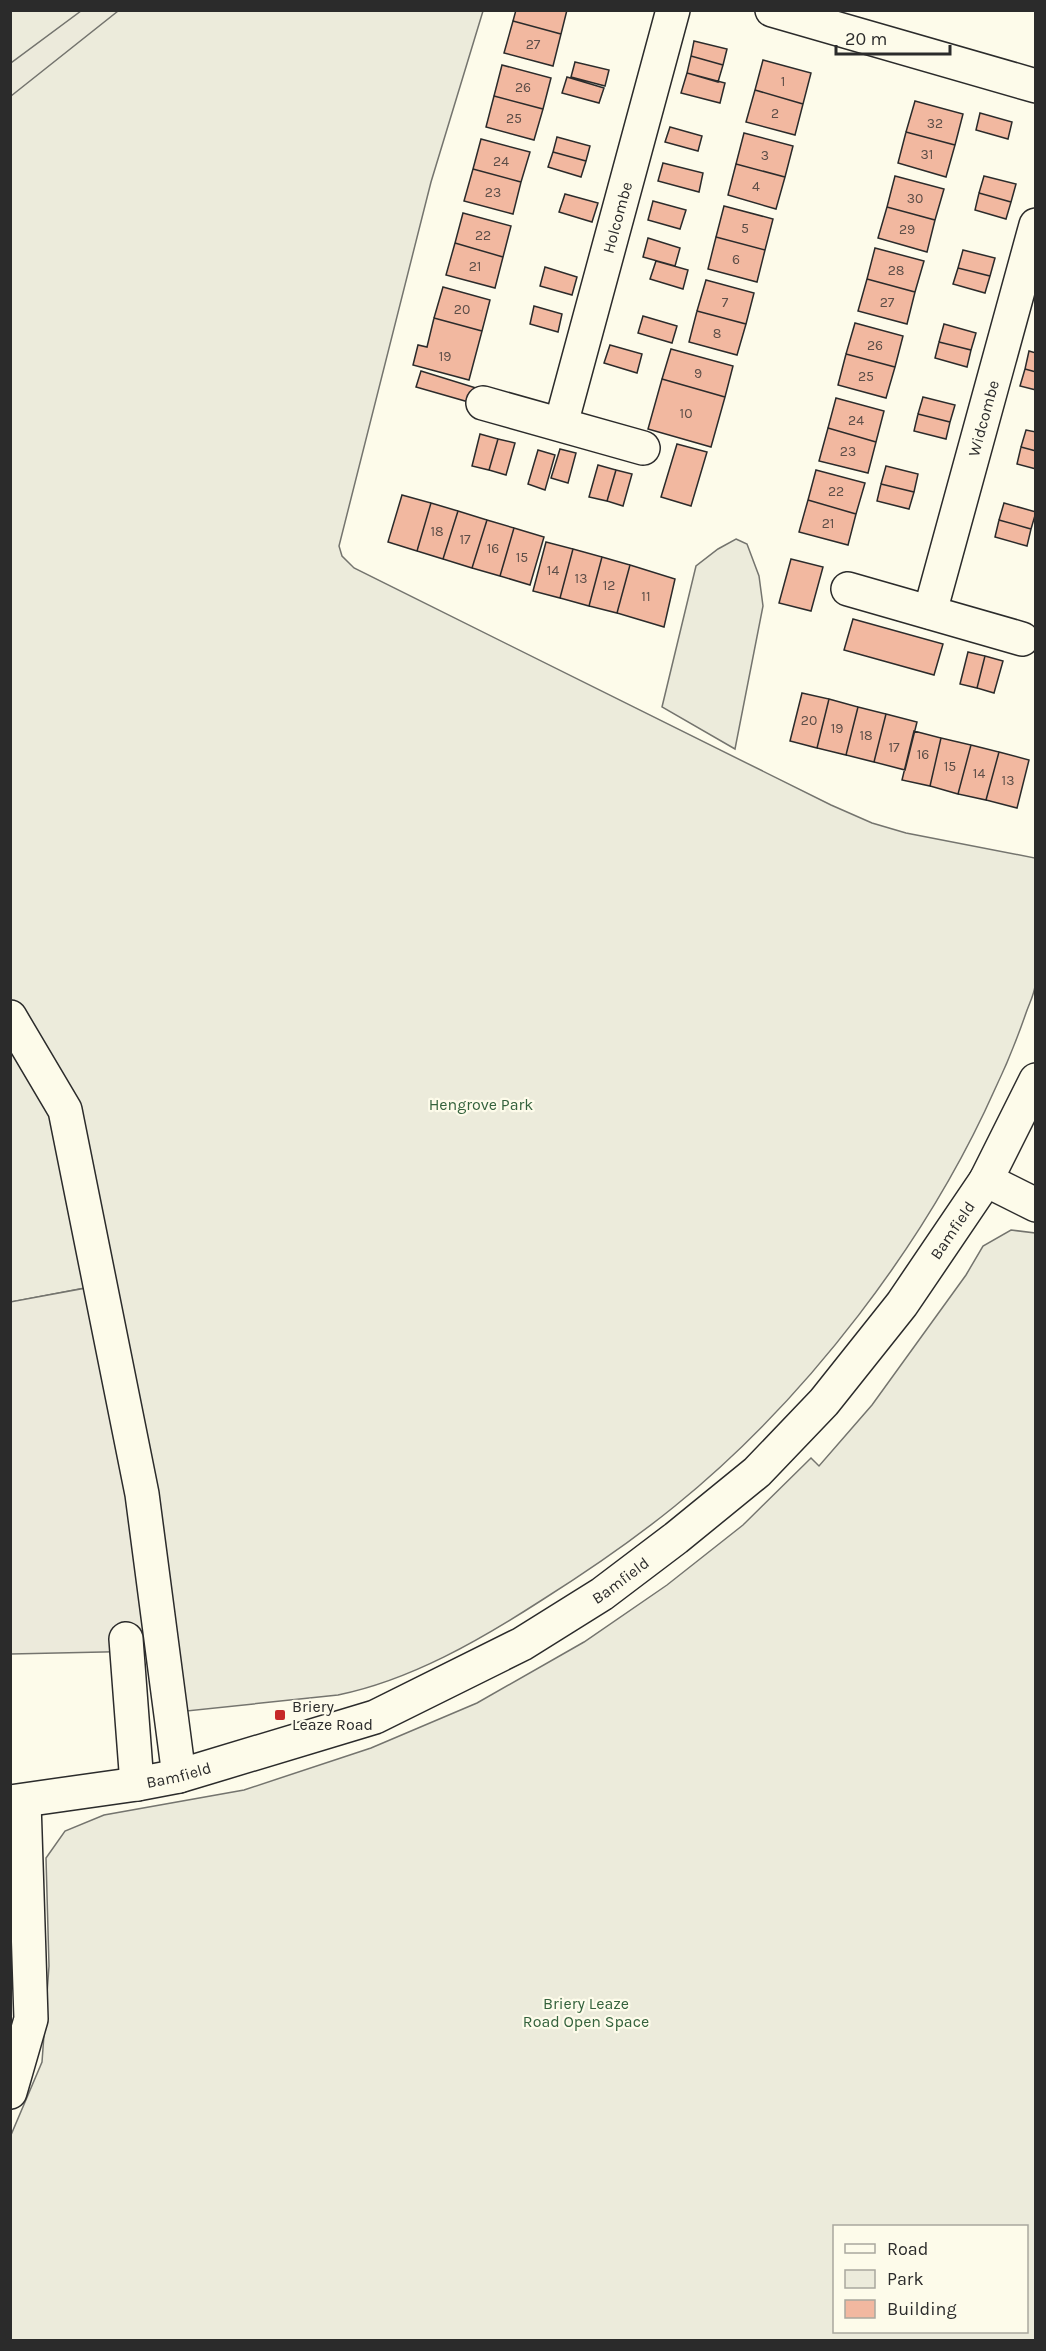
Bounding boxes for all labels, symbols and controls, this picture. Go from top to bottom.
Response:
scale bar [836,18,950,56]
text: 20 m [845,28,887,50]
house number: 27 [526,36,541,53]
house number: 1 [781,73,785,90]
house number: 26 [515,79,531,96]
house number: 2 [771,105,779,122]
house number: 25 [506,110,522,127]
house number: 32 [927,115,943,132]
house number: 31 [921,146,933,163]
house number: 3 [761,147,769,164]
house number: 24 [493,153,509,170]
house number: 4 [752,178,760,195]
street label: Holcombe [598,179,636,255]
house number: 23 [485,184,501,201]
house number: 30 [907,190,923,207]
house number: 5 [741,220,749,237]
house number: 29 [899,221,915,238]
house number: 22 [475,227,491,244]
house number: 6 [732,251,740,268]
house number: 21 [469,258,481,275]
house number: 28 [888,262,904,279]
house number: 7 [722,294,729,311]
house number: 27 [880,294,895,311]
house number: 20 [454,301,470,318]
house number: 8 [713,325,721,342]
house number: 26 [867,337,883,354]
house number: 19 [439,348,451,365]
house number: 9 [694,365,702,382]
house number: 25 [858,368,874,385]
street label: Widcombe [964,378,1003,458]
house number: 10 [680,405,692,422]
house number: 24 [848,412,864,429]
house number: 23 [840,443,856,460]
house number: 22 [828,483,844,500]
house number: 21 [822,515,834,532]
house number: 18 [430,523,444,540]
house number: 17 [459,531,471,548]
house number: 16 [487,540,499,557]
house number: 15 [516,549,528,566]
house number: 14 [547,562,559,579]
house number: 13 [575,570,587,587]
house number: 12 [603,577,615,594]
house number: 11 [641,588,651,605]
house number: 20 [801,712,817,729]
house number: 19 [831,720,843,737]
house number: 18 [859,727,873,744]
house number: 17 [888,739,900,756]
house number: 16 [917,746,929,763]
house number: 15 [944,758,956,775]
house number: 14 [973,765,985,782]
house number: 13 [1002,772,1014,789]
park label: Hengrove Park [429,1095,533,1114]
street label: Bamfield [926,1197,979,1263]
street label: Bamfield [588,1553,652,1608]
place label: Briery Leaze Road [292,1697,373,1734]
marker: Briery Leaze Road [273,1708,287,1722]
street label: Bamfield [145,1757,213,1792]
park label: Briery Leaze Road Open Space [523,1994,649,2031]
legend [833,2225,1028,2333]
text: Road [887,2238,928,2260]
text: Park [887,2268,924,2290]
text: Building [887,2298,957,2320]

